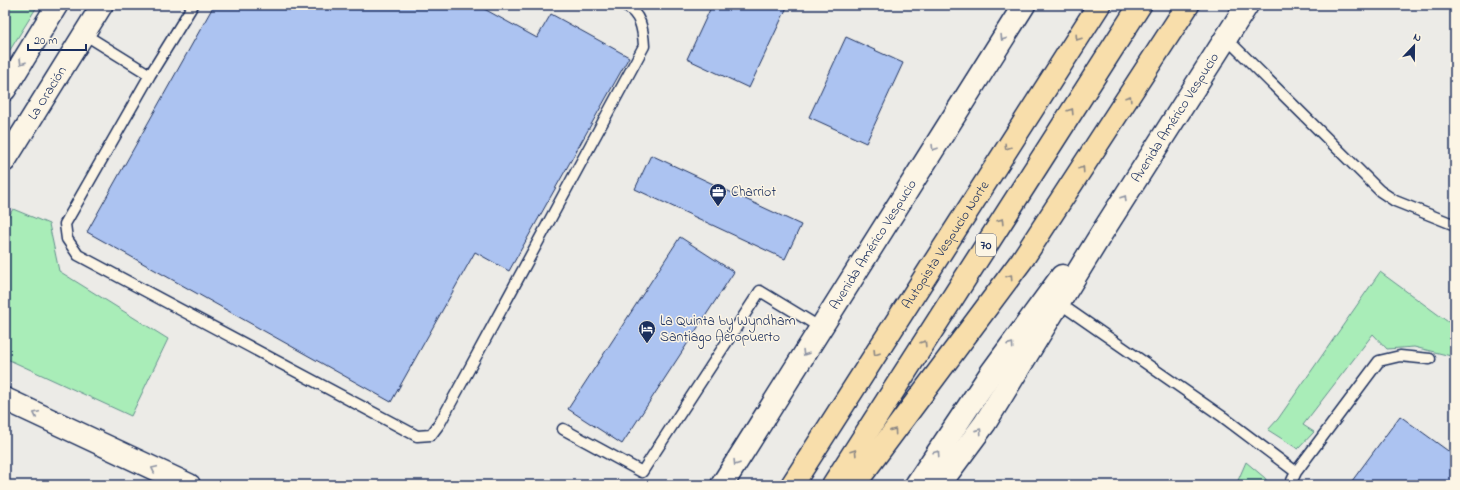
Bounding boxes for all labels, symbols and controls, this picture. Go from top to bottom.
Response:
scale bar [28,26,86,52]
north arrow [1394,26,1434,66]
text: N [1411,29,1424,46]
text: 20 m [34,32,57,50]
one-way arrow [1000,34,1008,41]
one-way arrow [1075,34,1082,41]
street label: Avenida Américo Vespucio [1126,49,1225,187]
one-way arrow [19,58,27,65]
street label: La Oración [22,62,72,124]
one-way arrow [1124,95,1131,102]
one-way arrow [1067,109,1074,116]
one-way arrow [1005,143,1012,150]
one-way arrow [931,144,938,151]
one-way arrow [1077,166,1085,173]
street label: Avenida Américo Vespucio [824,175,922,314]
street label: Autopista Vespucio Norte [897,176,995,313]
office icon: Charriot [708,182,728,207]
place label: Charriot [731,182,776,203]
one-way arrow [1119,195,1127,202]
one-way arrow [997,218,1004,225]
road number: 70 [976,234,996,256]
one-way arrow [1005,274,1013,281]
place label: La Quinta by Wyndham Santiago Aeropuerto [660,311,796,349]
hotel icon: La Quinta by Wyndham Santiago Aeropuerto [637,319,657,344]
one-way arrow [919,340,926,347]
one-way arrow [1006,342,1014,349]
one-way arrow [802,349,810,356]
one-way arrow [873,349,881,356]
one-way arrow [33,411,40,419]
one-way arrow [889,429,896,436]
one-way arrow [974,429,981,436]
one-way arrow [849,449,857,456]
one-way arrow [932,450,939,457]
one-way arrow [733,459,741,466]
one-way arrow [151,466,158,474]

